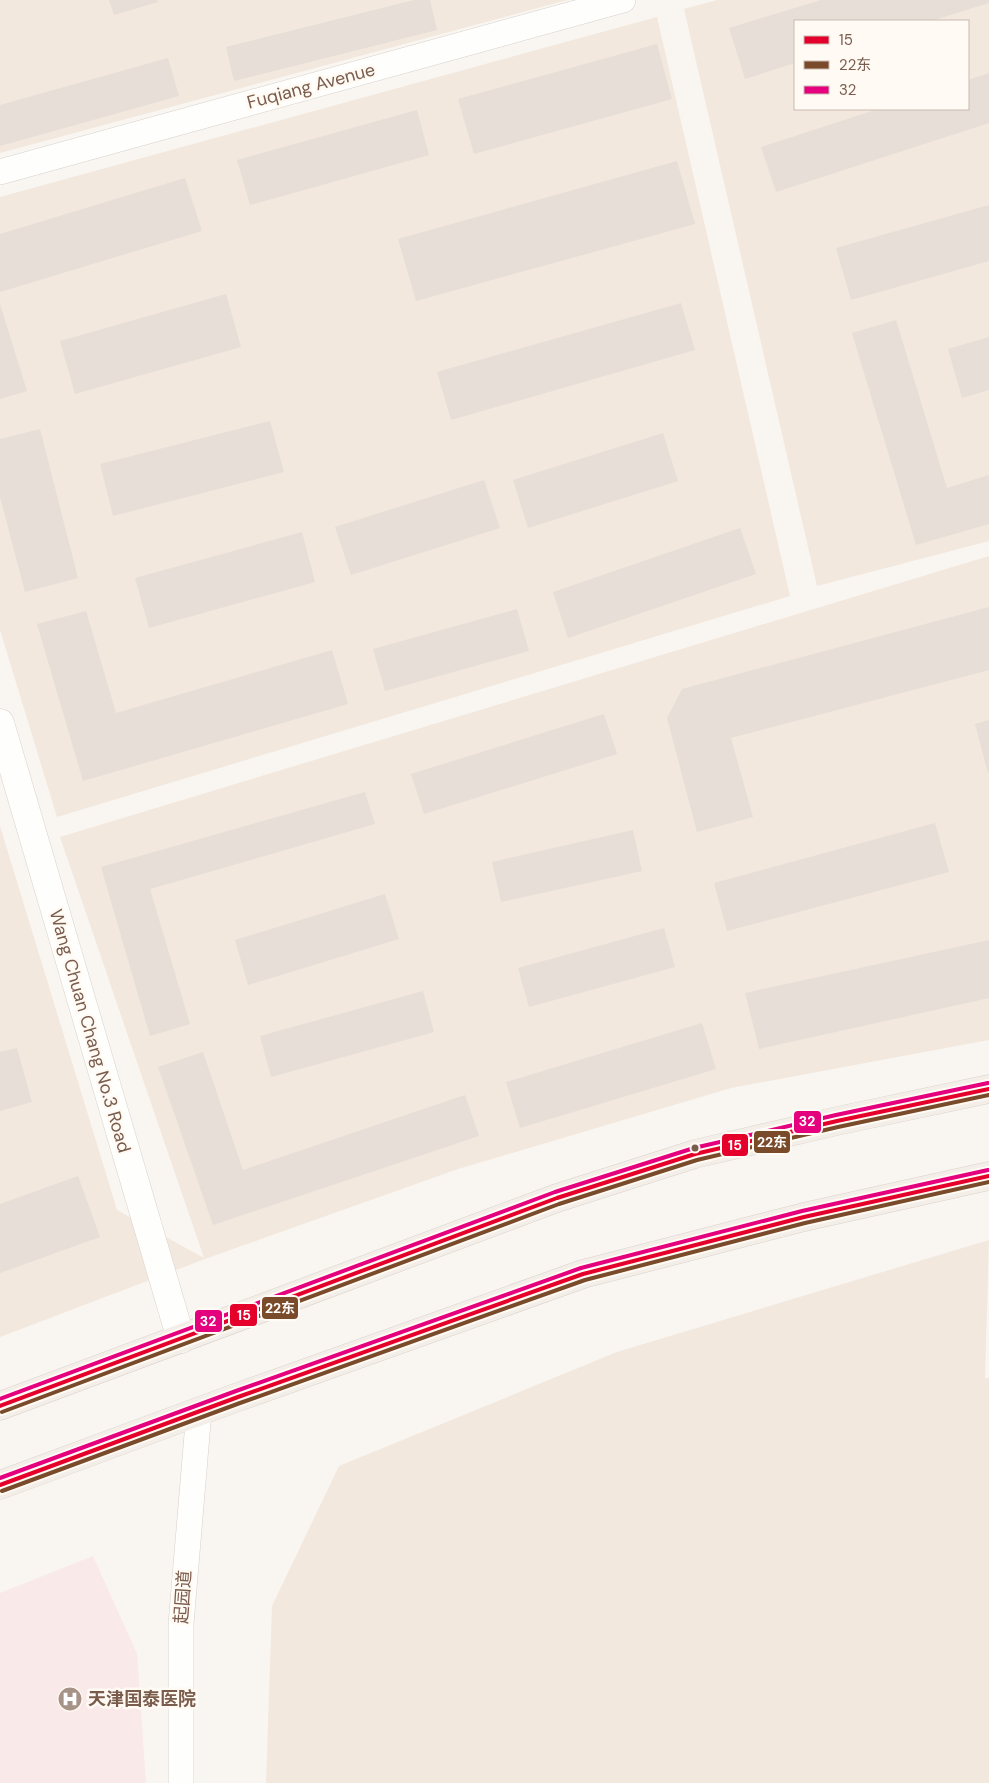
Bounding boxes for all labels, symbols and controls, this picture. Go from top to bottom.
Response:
legend [794,20,969,110]
text: 15 [839,30,853,50]
text: 22东 [839,55,871,75]
street label: Fuqiang Avenue [244,57,378,115]
text: 32 [839,80,857,100]
street label: Wang Chuan Chang No.3 Road [44,906,136,1156]
line badge: 32 [793,1110,822,1134]
text: 32 [799,1112,815,1130]
line badge: 22东 [753,1130,791,1154]
line badge: 15 [721,1133,749,1157]
text: 22东 [757,1133,787,1151]
text: 15 [728,1136,742,1154]
unlabelled marker [690,1143,700,1153]
line badge: 22东 [261,1296,299,1320]
text: 22东 [265,1299,295,1317]
line badge: 15 [229,1303,258,1327]
text: 15 [237,1306,251,1324]
line badge: 32 [194,1309,223,1333]
text: 32 [200,1312,216,1330]
street label: 起园道 [169,1569,197,1625]
hospital icon: 天津国泰医院 [57,1686,83,1712]
place label: 天津国泰医院 [88,1687,196,1711]

